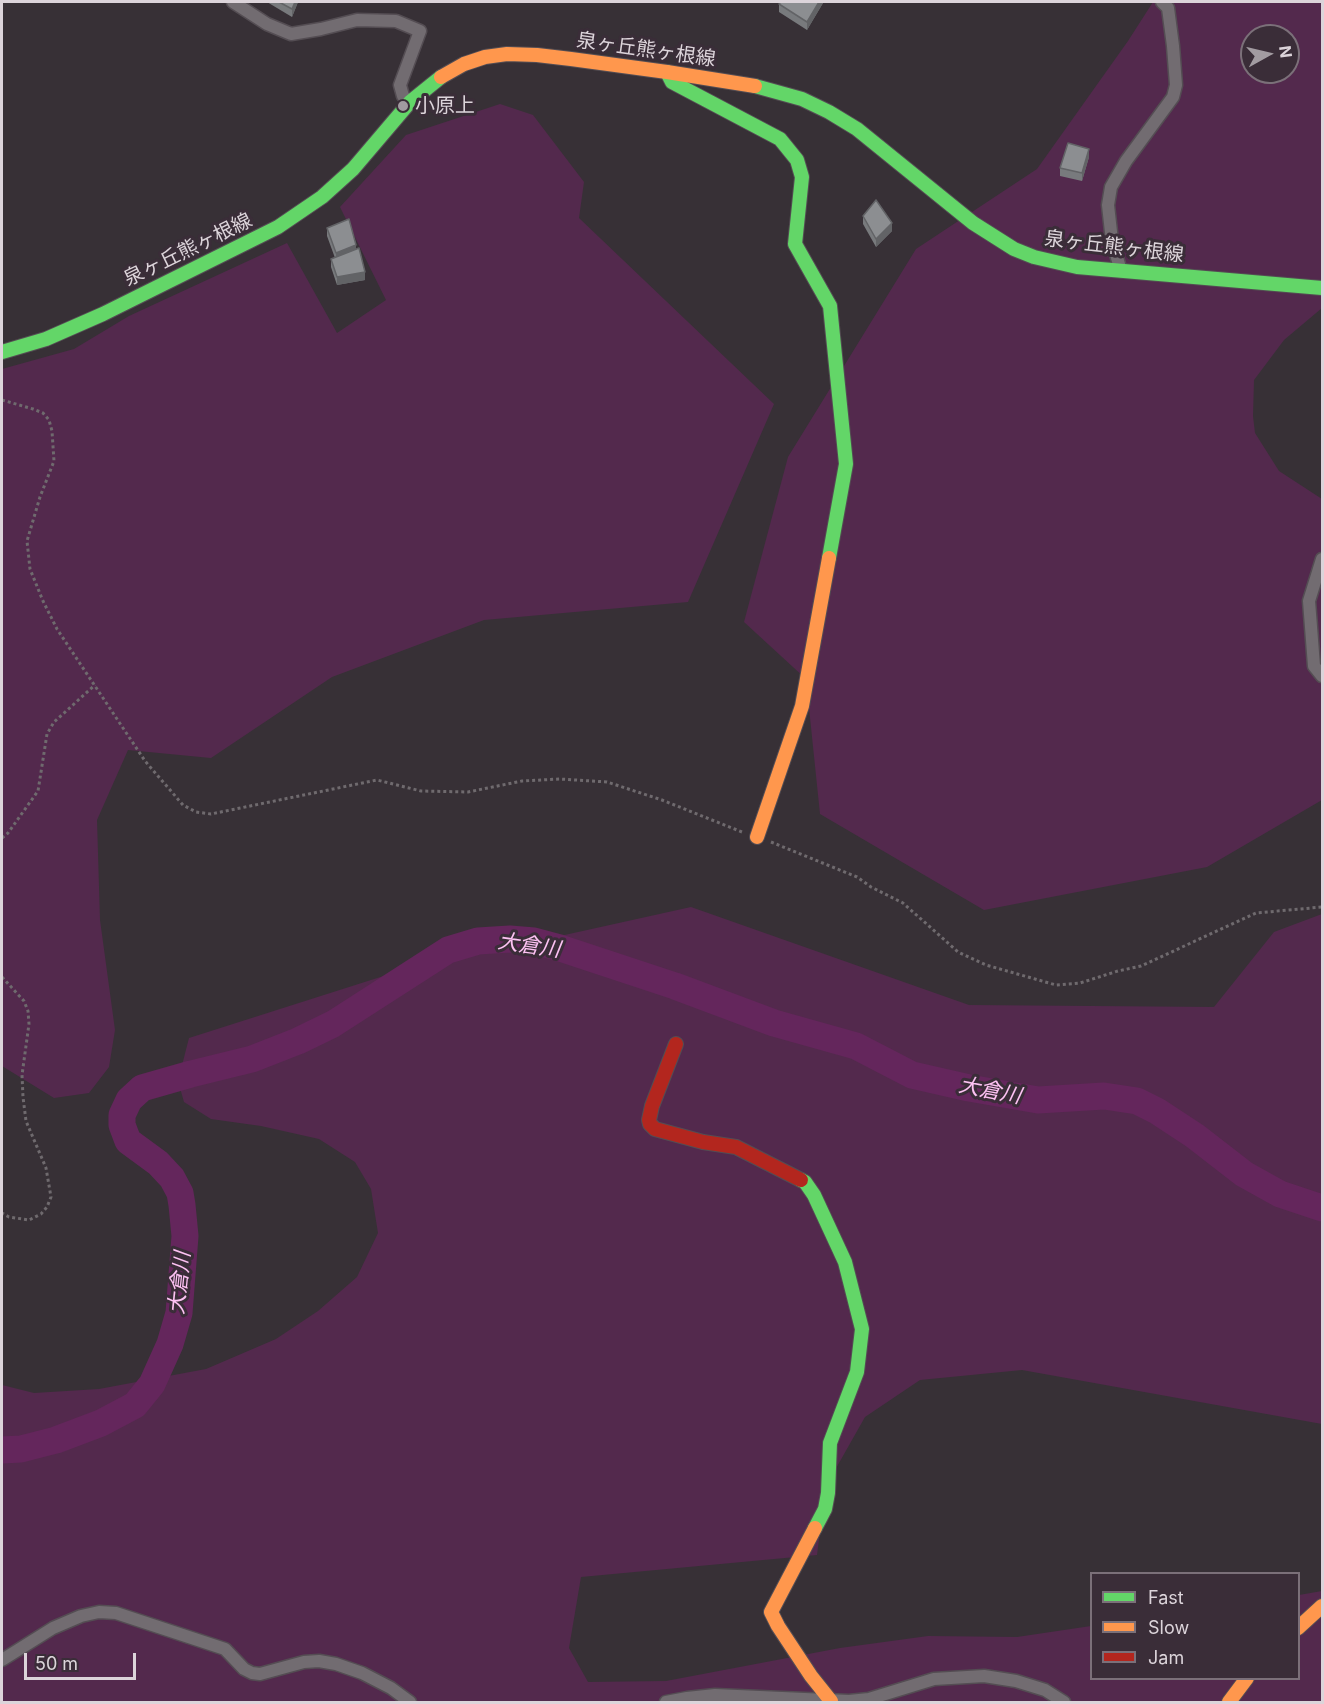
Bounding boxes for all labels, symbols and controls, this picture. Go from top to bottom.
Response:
north arrow [1240,24,1300,84]
street label: 泉ヶ丘熊ヶ根線 [575,28,717,72]
text: N [1275,44,1297,59]
place label: 小原上 [415,94,475,118]
marker: 小原上 [396,99,410,113]
street label: 泉ヶ丘熊ヶ根線 [120,209,256,291]
street label: 泉ヶ丘熊ヶ根線 [1043,227,1185,267]
water label: 大倉川 [496,929,562,963]
water label: 大倉川 [957,1073,1023,1109]
water label: 大倉川 [164,1250,196,1316]
legend [1090,1572,1300,1680]
text: Fast [1148,1587,1184,1608]
text: Slow [1148,1617,1189,1638]
scale bar [27,1641,140,1679]
text: Jam [1148,1647,1184,1668]
text: 50 m [35,1653,78,1674]

